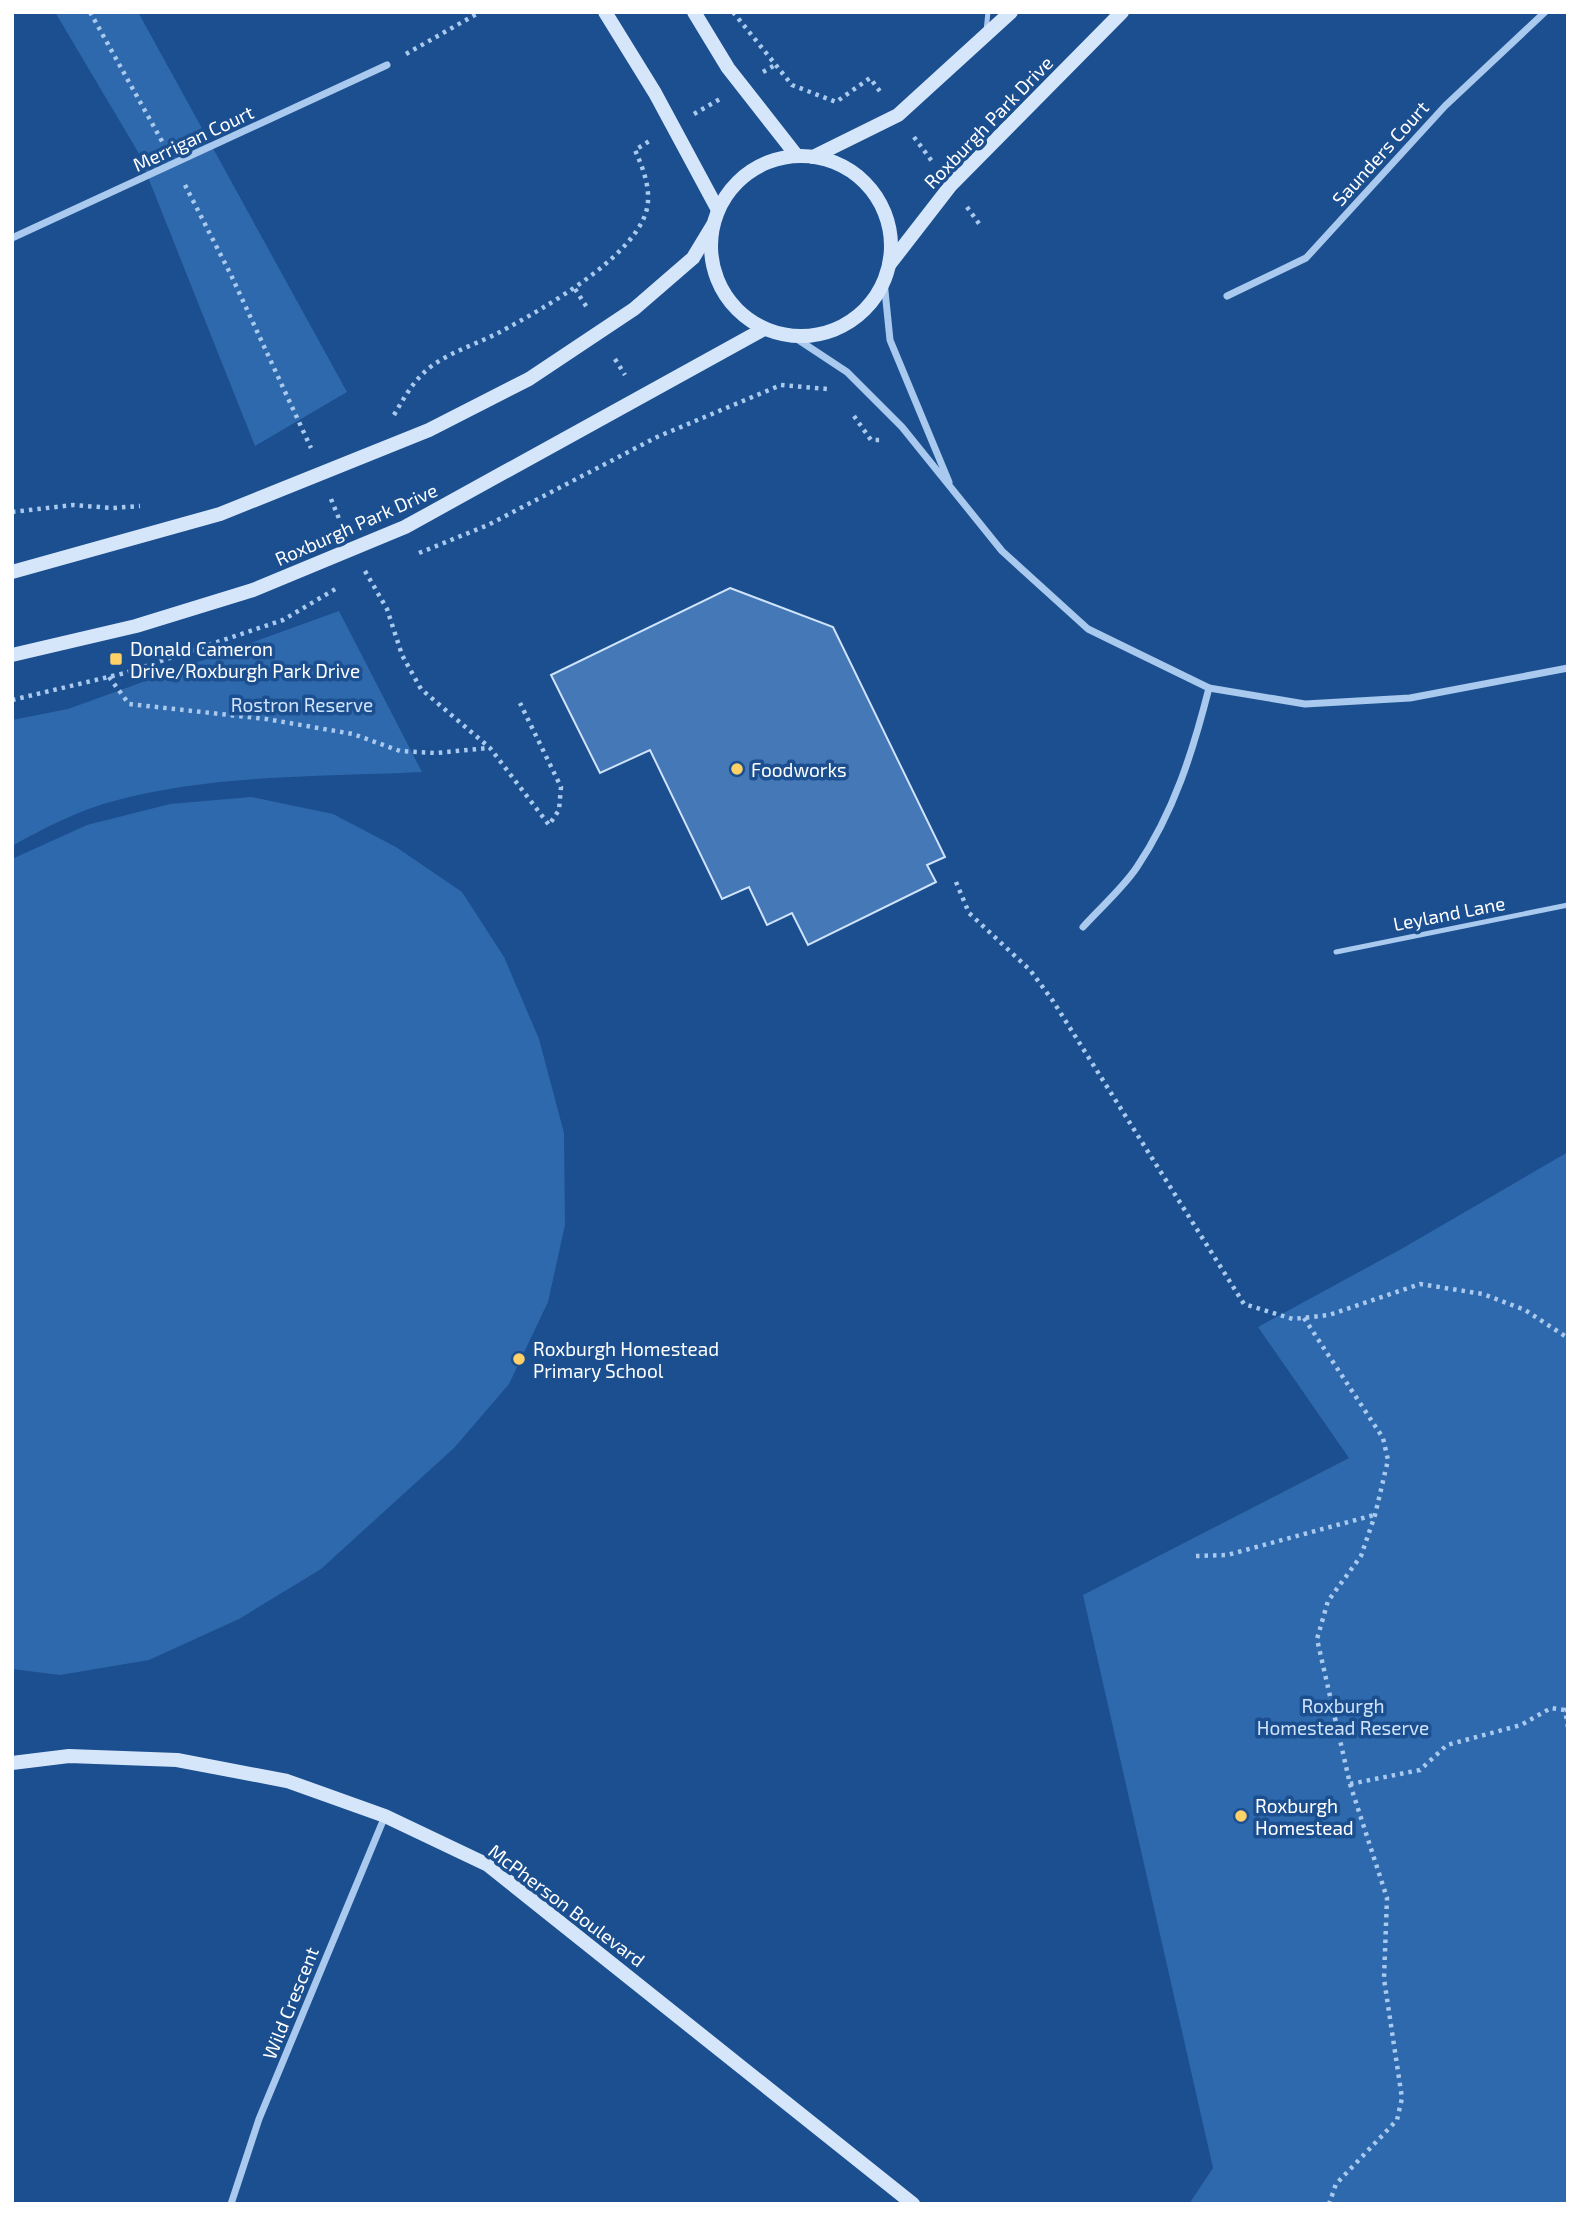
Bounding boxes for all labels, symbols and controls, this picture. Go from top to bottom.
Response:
street label: Roxburgh Park Drive [919,51,1057,193]
street label: Saunders Court [1327,96,1433,210]
street label: Merrigan Court [129,100,257,176]
street label: Roxburgh Park Drive [271,478,441,570]
place label: Donald Cameron Drive/Roxburgh Park Drive [130,637,360,682]
marker: Donald Cameron Drive/Roxburgh Park Drive [108,651,124,667]
park label: Rostron Reserve [231,693,373,716]
place label: Foodworks [751,758,847,781]
marker: Foodworks [729,761,745,777]
street label: Leyland Lane [1391,891,1507,935]
place label: Roxburgh Homestead Primary School [533,1337,719,1382]
marker: Roxburgh Homestead Primary School [511,1351,527,1367]
park label: Roxburgh Homestead Reserve [1257,1694,1429,1739]
place label: Roxburgh Homestead [1255,1794,1354,1839]
marker: Roxburgh Homestead [1233,1808,1249,1824]
street label: McPherson Boulevard [484,1839,650,1971]
street label: Wild Crescent [257,1943,323,2063]

